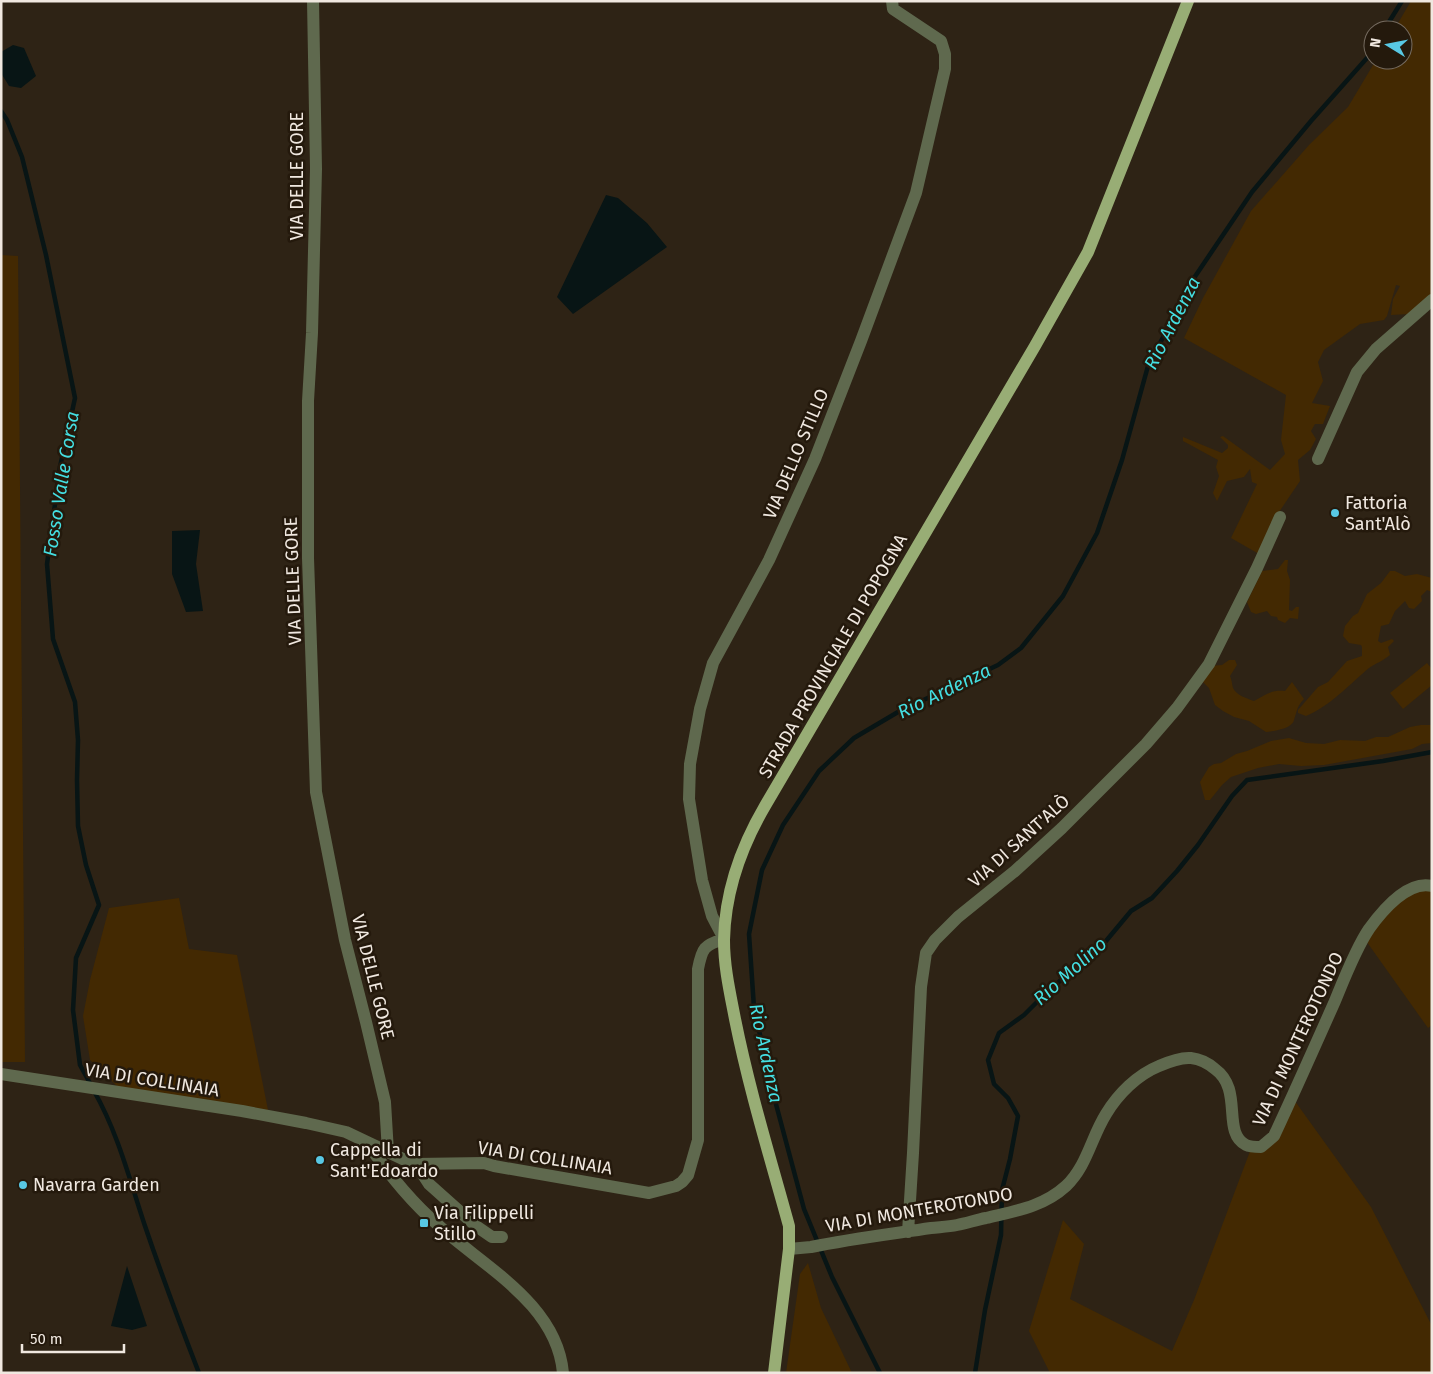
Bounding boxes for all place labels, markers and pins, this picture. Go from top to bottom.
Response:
place label: Fattoria Sant'Alò [1345,492,1411,535]
marker: Fattoria Sant'Alò [1329,507,1341,519]
place label: Cappella di Sant'Edoardo [330,1139,438,1182]
marker: Cappella di Sant'Edoardo [314,1154,326,1166]
place label: Navarra Garden [33,1174,160,1196]
marker: Navarra Garden [17,1179,29,1191]
place label: Via Filippelli Stillo [434,1202,534,1245]
marker: Via Filippelli Stillo [418,1217,430,1229]

